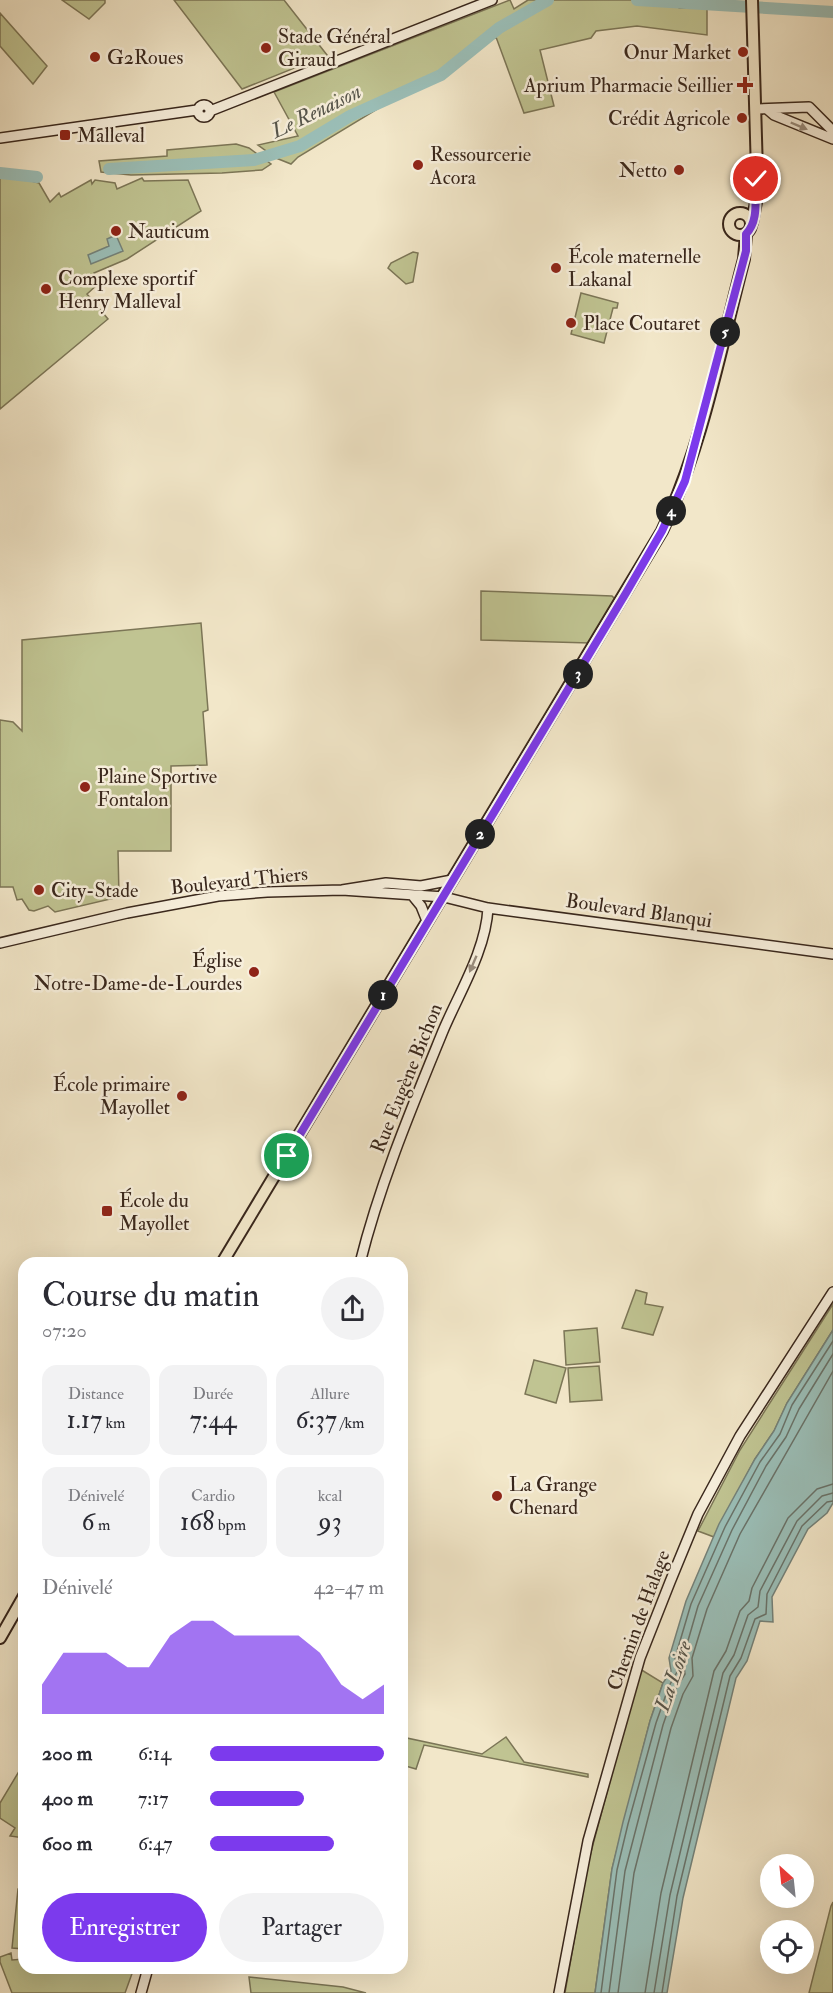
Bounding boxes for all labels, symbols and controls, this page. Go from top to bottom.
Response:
place label: Stade Général Giraud [278,24,391,72]
place label: Onur Market [624,40,732,65]
marker: Stade Général Giraud [259,41,273,55]
place label: G2Roues [107,45,183,70]
marker: Onur Market [736,45,750,59]
marker: G2Roues [88,50,102,64]
place label: Aprium Pharmacie Seillier [523,73,734,99]
water label: Le Renaison [266,78,366,145]
marker: Aprium Pharmacie Seillier [738,78,752,92]
place label: Crédit Agricole [608,106,730,131]
marker: Crédit Agricole [735,111,749,125]
one-way arrow [791,121,809,131]
place label: Malleval [77,123,145,148]
marker: Malleval [58,128,72,142]
place label: Ressourcerie Acora [429,142,531,190]
pin [730,153,781,204]
marker: Ressourcerie Acora [411,158,425,172]
place label: Netto [619,158,667,183]
icon: check [739,162,772,195]
marker: Netto [672,163,686,177]
place label: Nauticum [128,219,210,244]
marker: Nauticum [109,224,123,238]
place label: École maternelle Lakanal [568,243,701,292]
marker: École maternelle Lakanal [549,261,563,275]
place label: Complexe sportif Henry Malleval [58,266,198,314]
marker: Complexe sportif Henry Malleval [39,282,53,296]
place label: Place Coutaret [583,311,701,336]
marker: Place Coutaret [564,316,578,330]
pin: 5 [710,317,740,347]
text: 5 [721,322,729,342]
pin: 4 [656,496,686,526]
text: 4 [667,501,675,521]
pin: 3 [563,659,593,689]
text: 3 [575,664,581,684]
place label: Plaine Sportive Fontalon [97,764,217,812]
marker: Plaine Sportive Fontalon [78,780,92,794]
pin: 2 [465,819,495,849]
text: 2 [476,824,484,844]
street label: Boulevard Thiers [169,861,309,900]
place label: City-Stade [51,878,138,903]
marker: City-Stade [32,883,46,897]
street label: Boulevard Blanqui [564,888,714,933]
place label: Église Notre-Dame-de-Lourdes [34,947,242,996]
one-way arrow [468,955,477,972]
marker: Église Notre-Dame-de-Lourdes [247,965,261,979]
pin: 1 [368,980,398,1010]
text: 1 [380,985,386,1005]
street label: Rue Eugène Bichon [365,1000,448,1157]
place label: École primaire Mayollet [53,1071,171,1120]
marker: École primaire Mayollet [175,1089,189,1103]
pin [261,1130,312,1181]
icon: arrive [270,1139,303,1172]
place label: École du Mayollet [119,1187,190,1236]
marker: École du Mayollet [100,1204,114,1218]
text: Course du matin [42,1275,259,1316]
button: share [321,1277,384,1340]
text: 07:20 [42,1318,87,1343]
text: Distance [68,1384,124,1404]
text: Durée [193,1384,233,1404]
text: Allure [310,1384,350,1404]
text: 1.17 [67,1404,102,1436]
text: 7:44 [190,1404,236,1436]
text: 6:37 [296,1404,337,1436]
text: km [102,1413,125,1433]
text: /km [337,1413,365,1433]
place label: La Grange Chenard [509,1472,597,1520]
text: Dénivelé [68,1486,124,1506]
text: Cardio [191,1486,235,1506]
text: kcal [318,1486,342,1506]
marker: La Grange Chenard [490,1489,504,1503]
text: 6 [82,1506,95,1538]
text: 168 [180,1506,214,1538]
text: 93 [318,1506,342,1538]
text: m [95,1515,110,1535]
text: bpm [214,1515,246,1535]
street label: Chemin de Halage [602,1547,675,1694]
text: Dénivelé [42,1575,112,1600]
text: 42–47 m [314,1575,384,1600]
water label: La Loire [649,1636,698,1716]
text: 200 m [42,1741,92,1766]
text: 6:14 [138,1741,171,1766]
text: 400 m [42,1786,93,1811]
text: 7:17 [138,1786,168,1811]
text: 600 m [42,1831,92,1856]
text: 6:47 [138,1831,173,1856]
north arrow [760,1854,814,1908]
map controls [760,1854,814,1974]
button: Enregistrer [42,1893,207,1962]
button: Partager [219,1893,384,1962]
button: locate [760,1920,814,1974]

